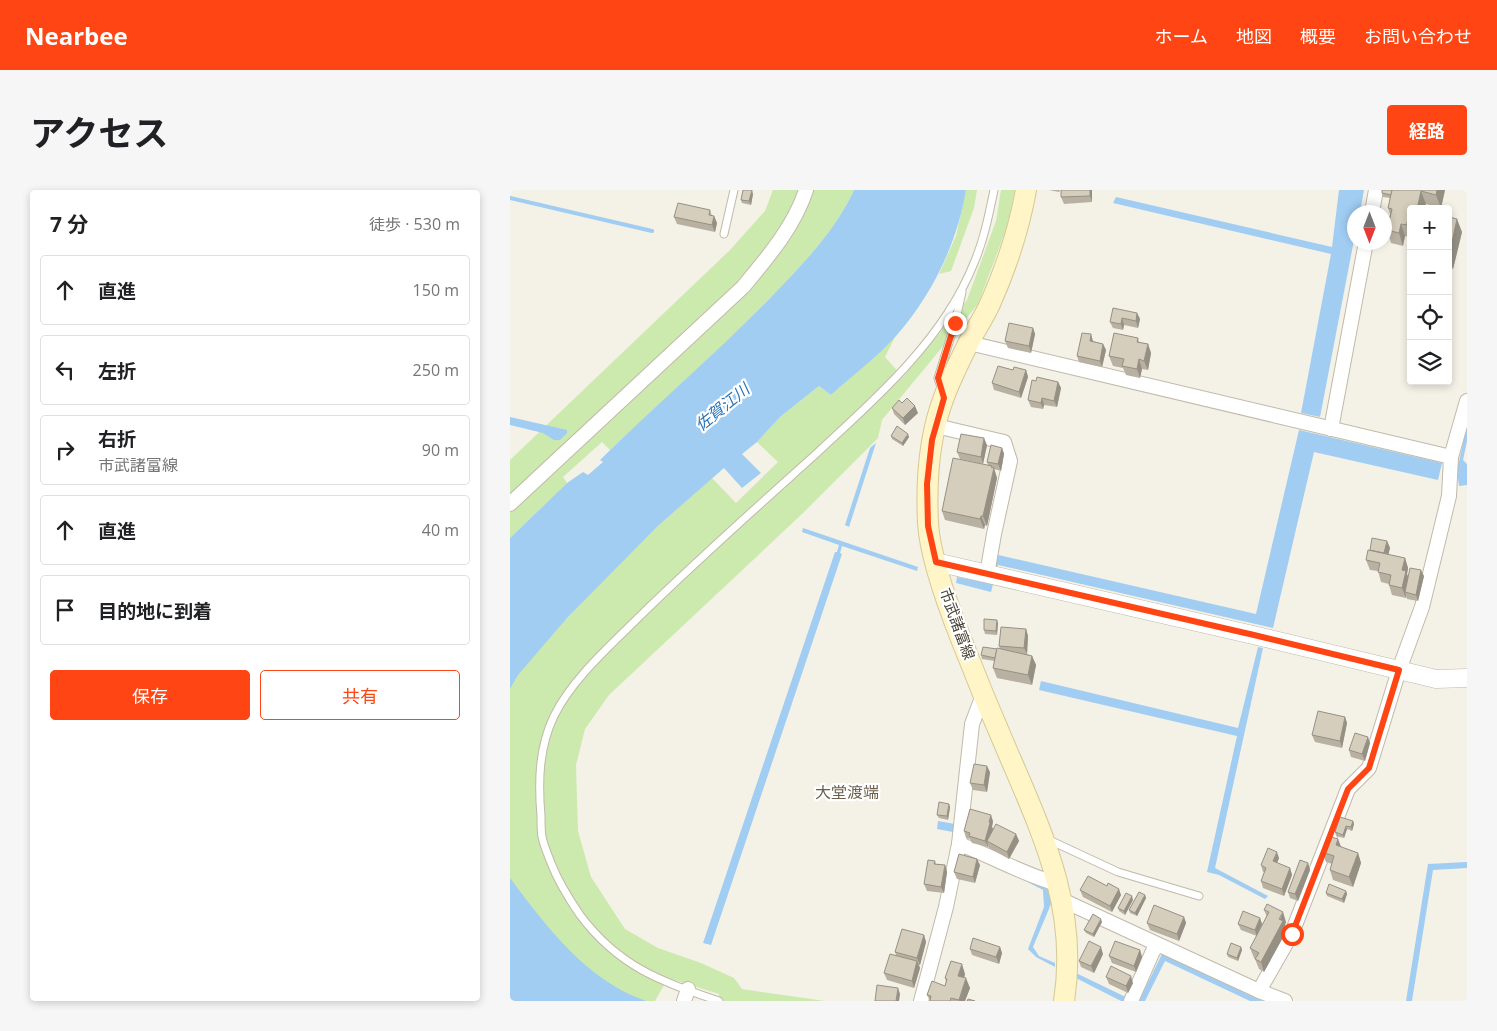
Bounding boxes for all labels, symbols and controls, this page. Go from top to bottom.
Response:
text: Nearbee [25,19,128,52]
text: ホーム [1155,24,1208,48]
text: 地図 [1236,24,1272,48]
text: 概要 [1300,24,1336,48]
text: お問い合わせ [1364,24,1472,48]
button: 経路 [1387,105,1467,155]
text: アクセス [30,109,168,156]
north arrow [1347,205,1392,250]
map controls [1407,205,1452,385]
button: + [1407,205,1452,250]
text: 7 分 [50,210,88,238]
text: 徒歩 · 530 m [369,213,460,235]
button: − [1407,250,1452,295]
icon: ahead [51,276,79,304]
text: 直進 [98,278,136,304]
text: 150 m [413,279,459,301]
button: locate [1407,295,1452,340]
route end [944,312,967,335]
button: layers [1407,340,1452,385]
icon: left [51,356,79,384]
text: 左折 [98,358,136,384]
text: 250 m [413,359,459,381]
water label: 佐賀江川 [690,377,755,436]
text: 右折 [98,426,136,452]
icon: right [51,436,79,464]
text: 90 m [422,439,459,461]
text: 市武諸富線 [98,454,178,476]
icon: ahead [51,516,79,544]
text: 直進 [98,518,136,544]
text: 40 m [422,519,459,541]
street label: 市武諸富線 [936,585,980,662]
icon: arrive [51,596,79,624]
text: 目的地に到着 [98,598,212,624]
button: 保存 [50,670,250,720]
button: 共有 [260,670,460,720]
district label: 大堂渡端 [815,781,879,803]
route start [1281,923,1304,946]

